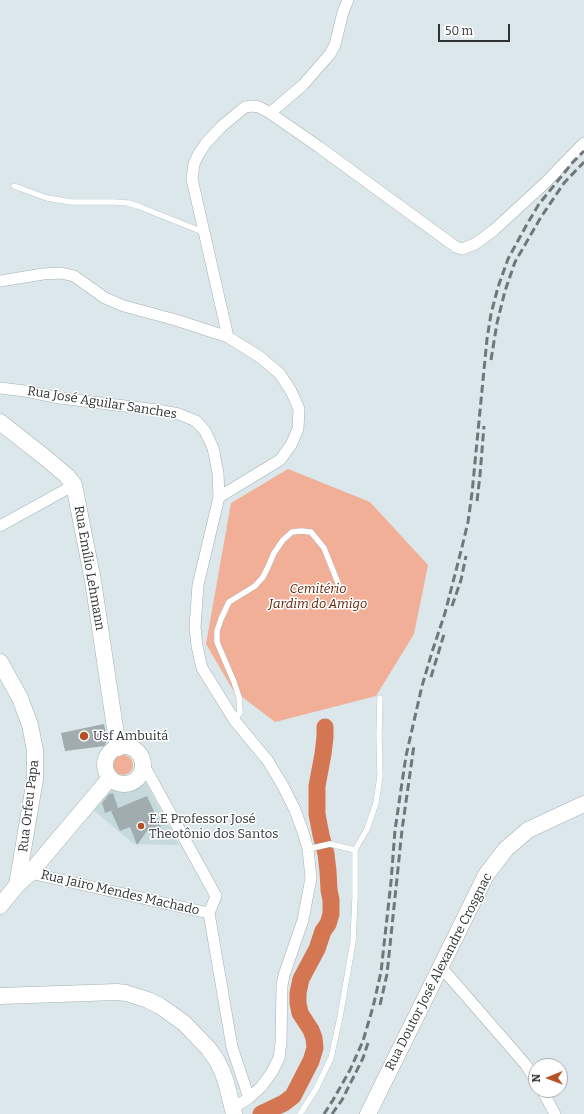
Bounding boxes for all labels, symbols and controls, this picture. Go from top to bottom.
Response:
scale bar [440,16,512,42]
text: 50 m [445,24,473,38]
street label: Rua José Aguilar Sanches [26,383,178,423]
street label: Rua Emílio Lehmann [70,504,108,632]
park label: Cemitério Jardim do Amigo [269,581,367,612]
place label: Usf Ambuitá [93,728,168,744]
marker: Usf Ambuitá [78,730,90,742]
street label: Rua Orfeu Papa [16,759,42,853]
place label: E.E Professor José Theotônio dos Santos [149,811,278,842]
marker: E.E Professor José Theotônio dos Santos [136,821,146,831]
street label: Rua Jairo Mendes Machado [39,867,201,919]
street label: Rua Doutor José Alexandre Crosgnac [382,871,496,1073]
north arrow [528,1058,568,1098]
text: N [530,1074,543,1083]

